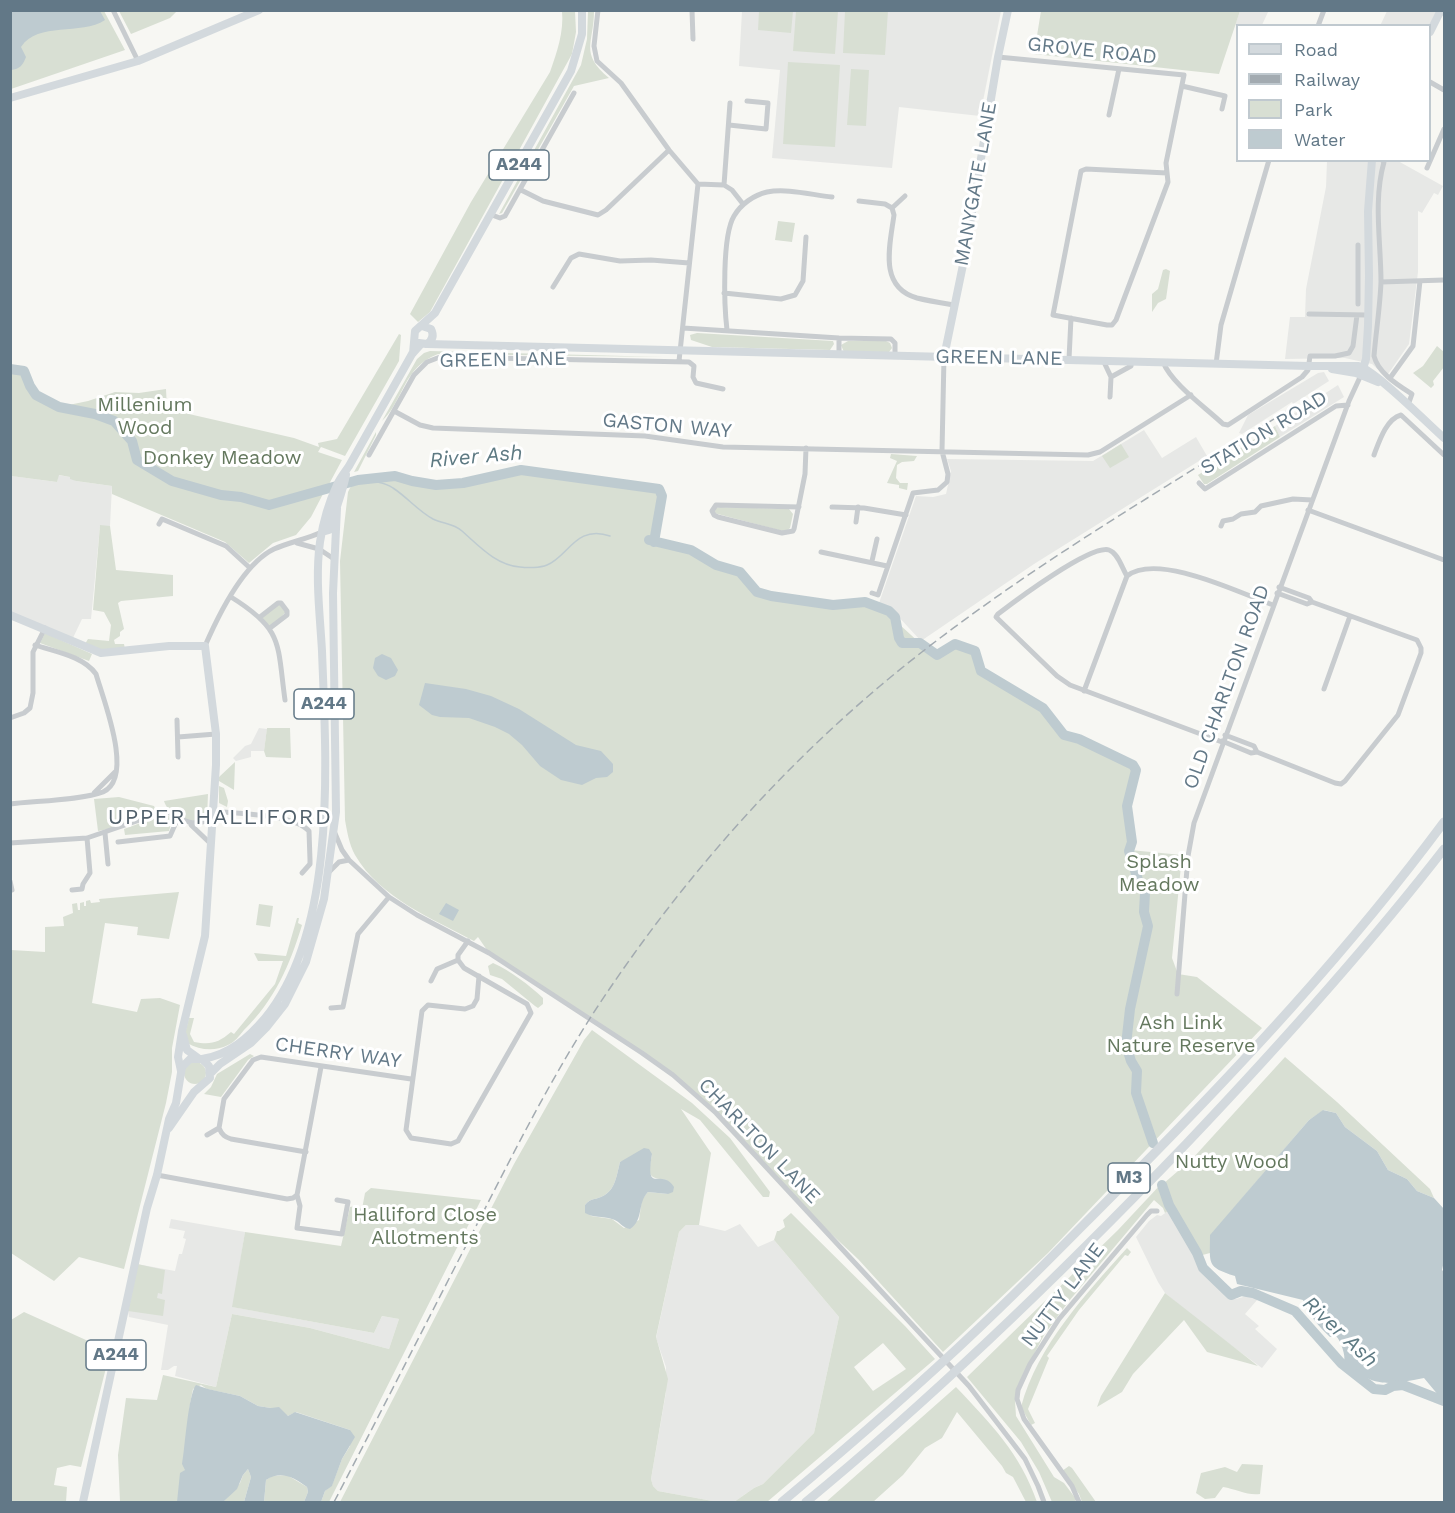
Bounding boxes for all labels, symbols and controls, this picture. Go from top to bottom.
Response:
legend [1236,24,1431,162]
street label: GROVE ROAD [1026,32,1158,70]
text: Road [1294,39,1338,60]
text: Railway [1294,69,1360,90]
text: Park [1294,99,1333,120]
street label: MANYGATE LANE [950,100,1002,268]
text: Water [1294,129,1346,150]
road number: A244 [489,150,549,180]
street label: GREEN LANE [935,345,1063,371]
street label: GREEN LANE [439,347,567,373]
street label: STATION ROAD [1196,386,1332,480]
park label: Millenium Wood [97,393,193,440]
street label: GASTON WAY [601,408,733,444]
water label: River Ash [428,440,524,474]
park label: Donkey Meadow [143,446,301,470]
street label: OLD CHARLTON ROAD [1179,581,1275,793]
road number: A244 [294,689,354,719]
district label: UPPER HALLIFORD [108,805,332,831]
park label: Splash Meadow [1119,850,1199,897]
park label: Ash Link Nature Reserve [1106,1011,1256,1058]
street label: CHERRY WAY [273,1032,403,1074]
street label: CHARLTON LANE [693,1073,825,1209]
park label: Nutty Wood [1175,1150,1289,1174]
road number: M3 [1108,1163,1150,1193]
park label: Halliford Close Allotments [353,1203,497,1250]
street label: NUTTY LANE [1016,1238,1110,1352]
water label: River Ash [1297,1291,1383,1373]
road number: A244 [86,1340,146,1370]

